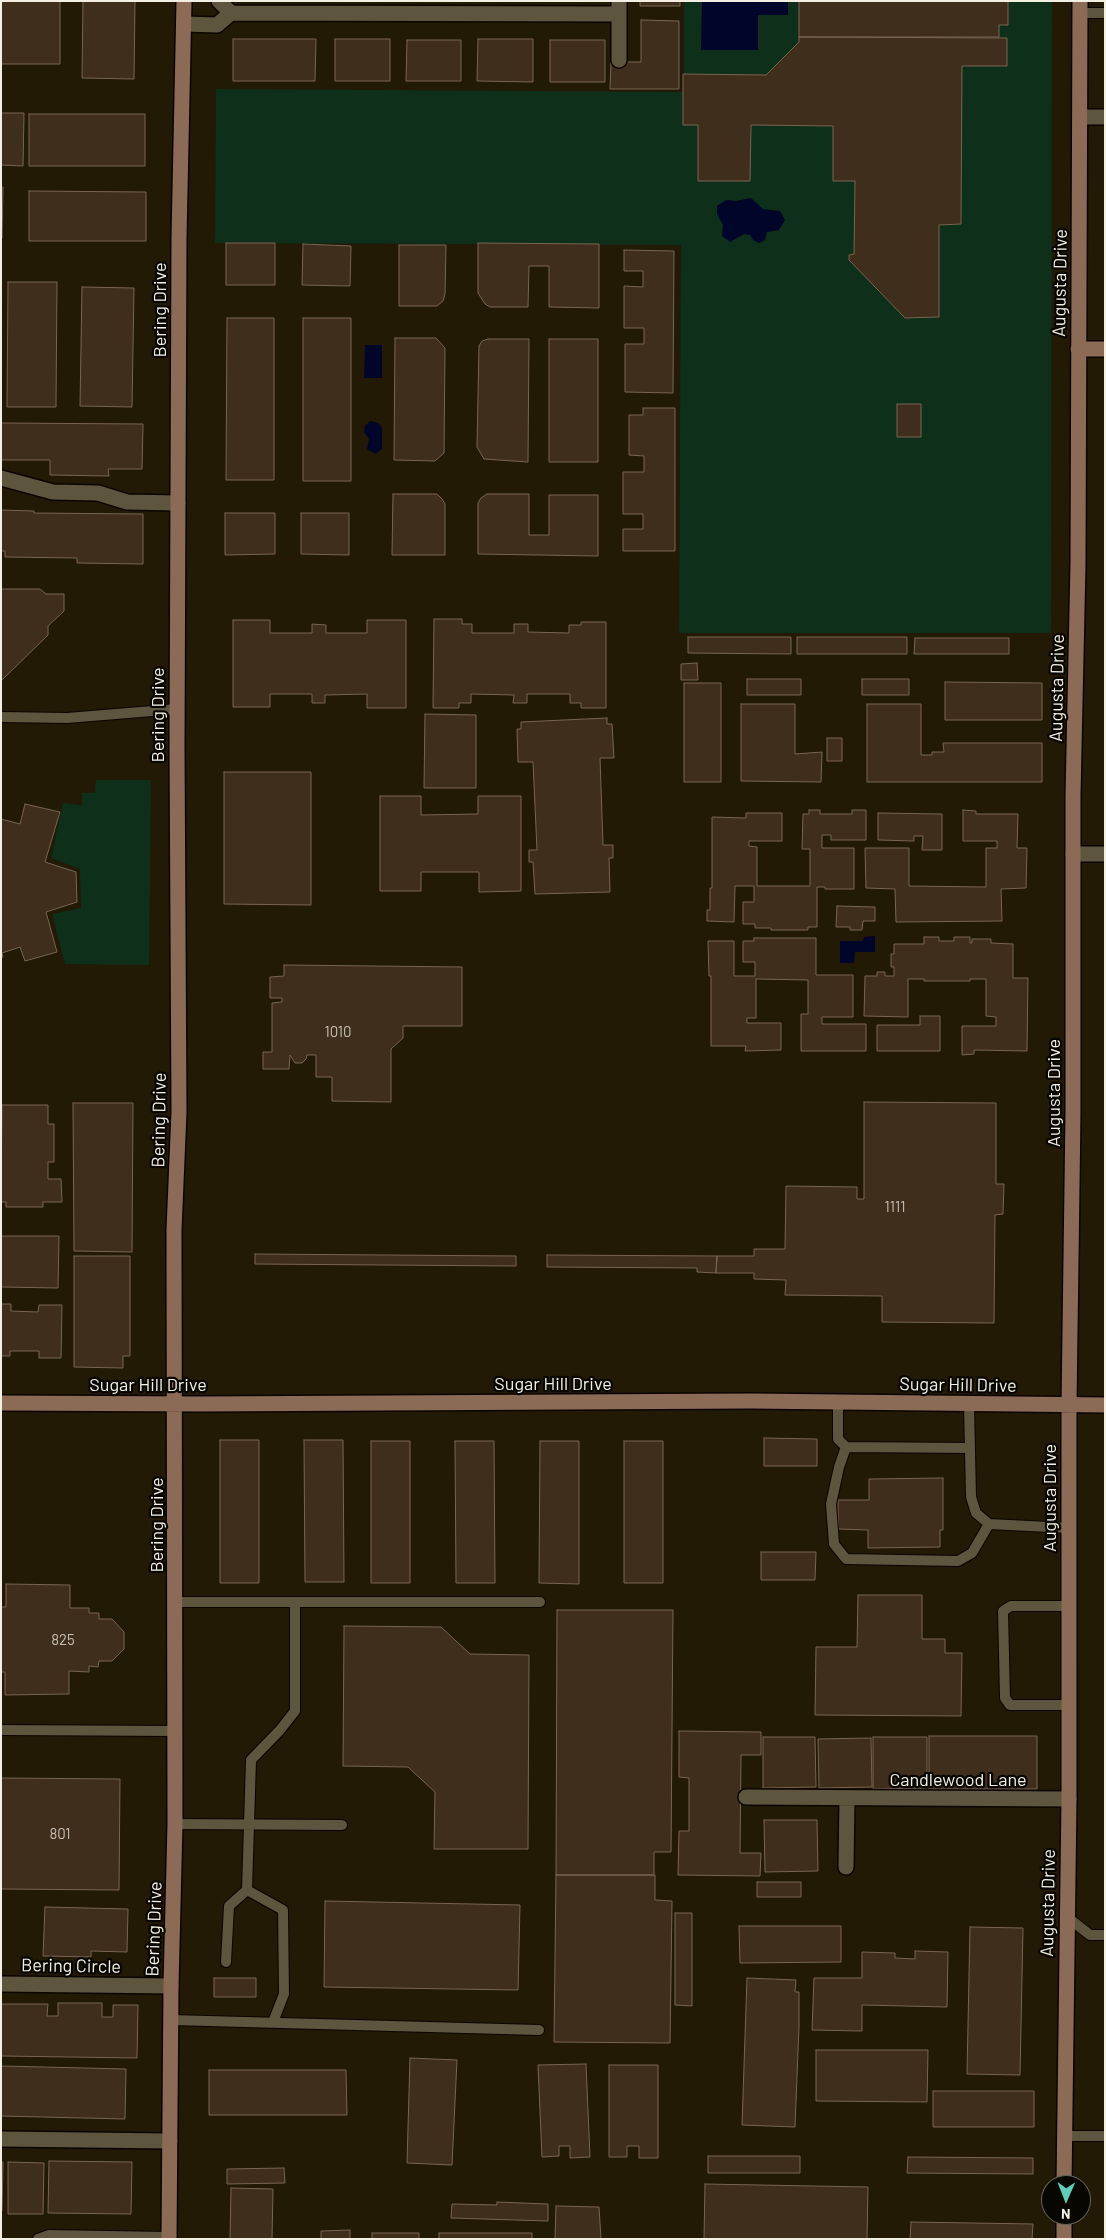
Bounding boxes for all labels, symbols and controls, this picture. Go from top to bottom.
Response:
street label: Augusta Drive [1048,229,1072,337]
street label: Bering Drive [149,262,171,358]
street label: Augusta Drive [1045,634,1069,742]
street label: Bering Drive [147,667,169,763]
house number: 1010 [324,1023,352,1041]
street label: Augusta Drive [1043,1039,1065,1147]
street label: Bering Drive [147,1072,171,1168]
house number: 1111 [884,1198,906,1216]
street label: Sugar Hill Drive [494,1373,612,1395]
street label: Sugar Hill Drive [899,1373,1017,1397]
street label: Sugar Hill Drive [89,1374,207,1396]
street label: Augusta Drive [1039,1444,1061,1552]
street label: Bering Drive [146,1477,168,1573]
house number: 825 [51,1631,75,1649]
street label: Candlewood Lane [889,1769,1027,1791]
house number: 801 [49,1825,71,1843]
street label: Augusta Drive [1036,1849,1060,1957]
street label: Bering Drive [142,1881,166,1977]
street label: Bering Circle [21,1954,121,1978]
north arrow [1041,2175,1091,2225]
text: N [1061,2206,1071,2223]

